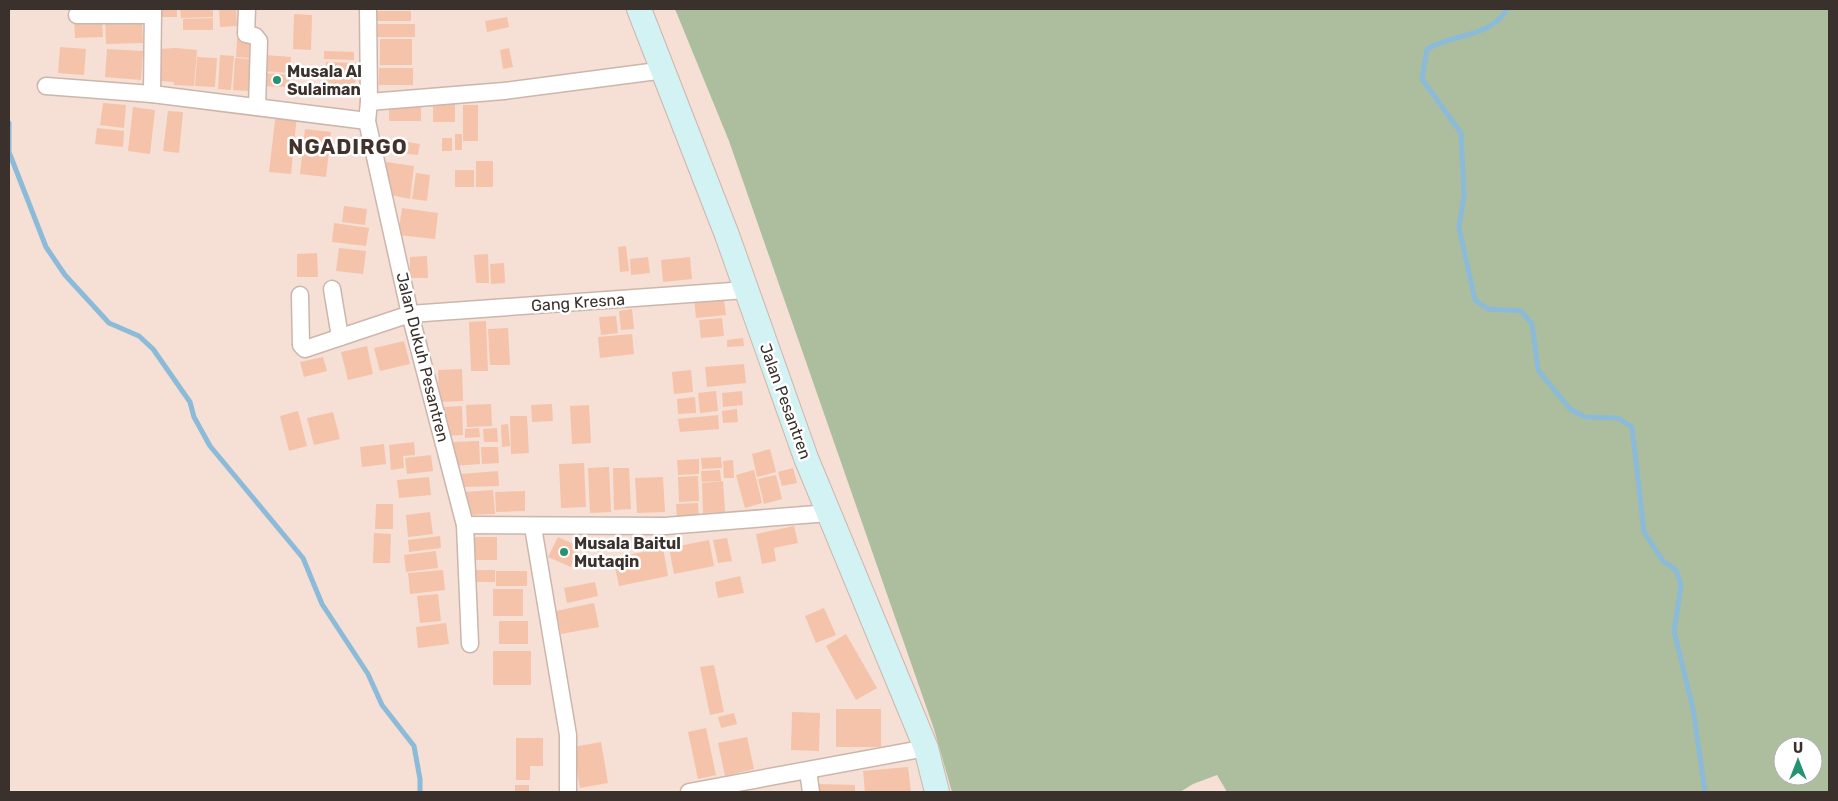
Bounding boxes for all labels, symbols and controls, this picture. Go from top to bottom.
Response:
place label: Musala Al Sulaiman [287,62,362,99]
marker: Musala Al Sulaiman [271,74,283,86]
district label: NGADIRGO [288,134,408,159]
street label: Jalan Dukuh Pesantren [392,270,453,444]
street label: Gang Kresna [530,290,626,315]
street label: Jalan Pesantren [756,341,815,462]
place label: Musala Baitul Mutaqin [574,534,681,571]
marker: Musala Baitul Mutaqin [558,546,570,558]
north arrow [1773,736,1823,786]
text: U [1793,740,1803,757]

